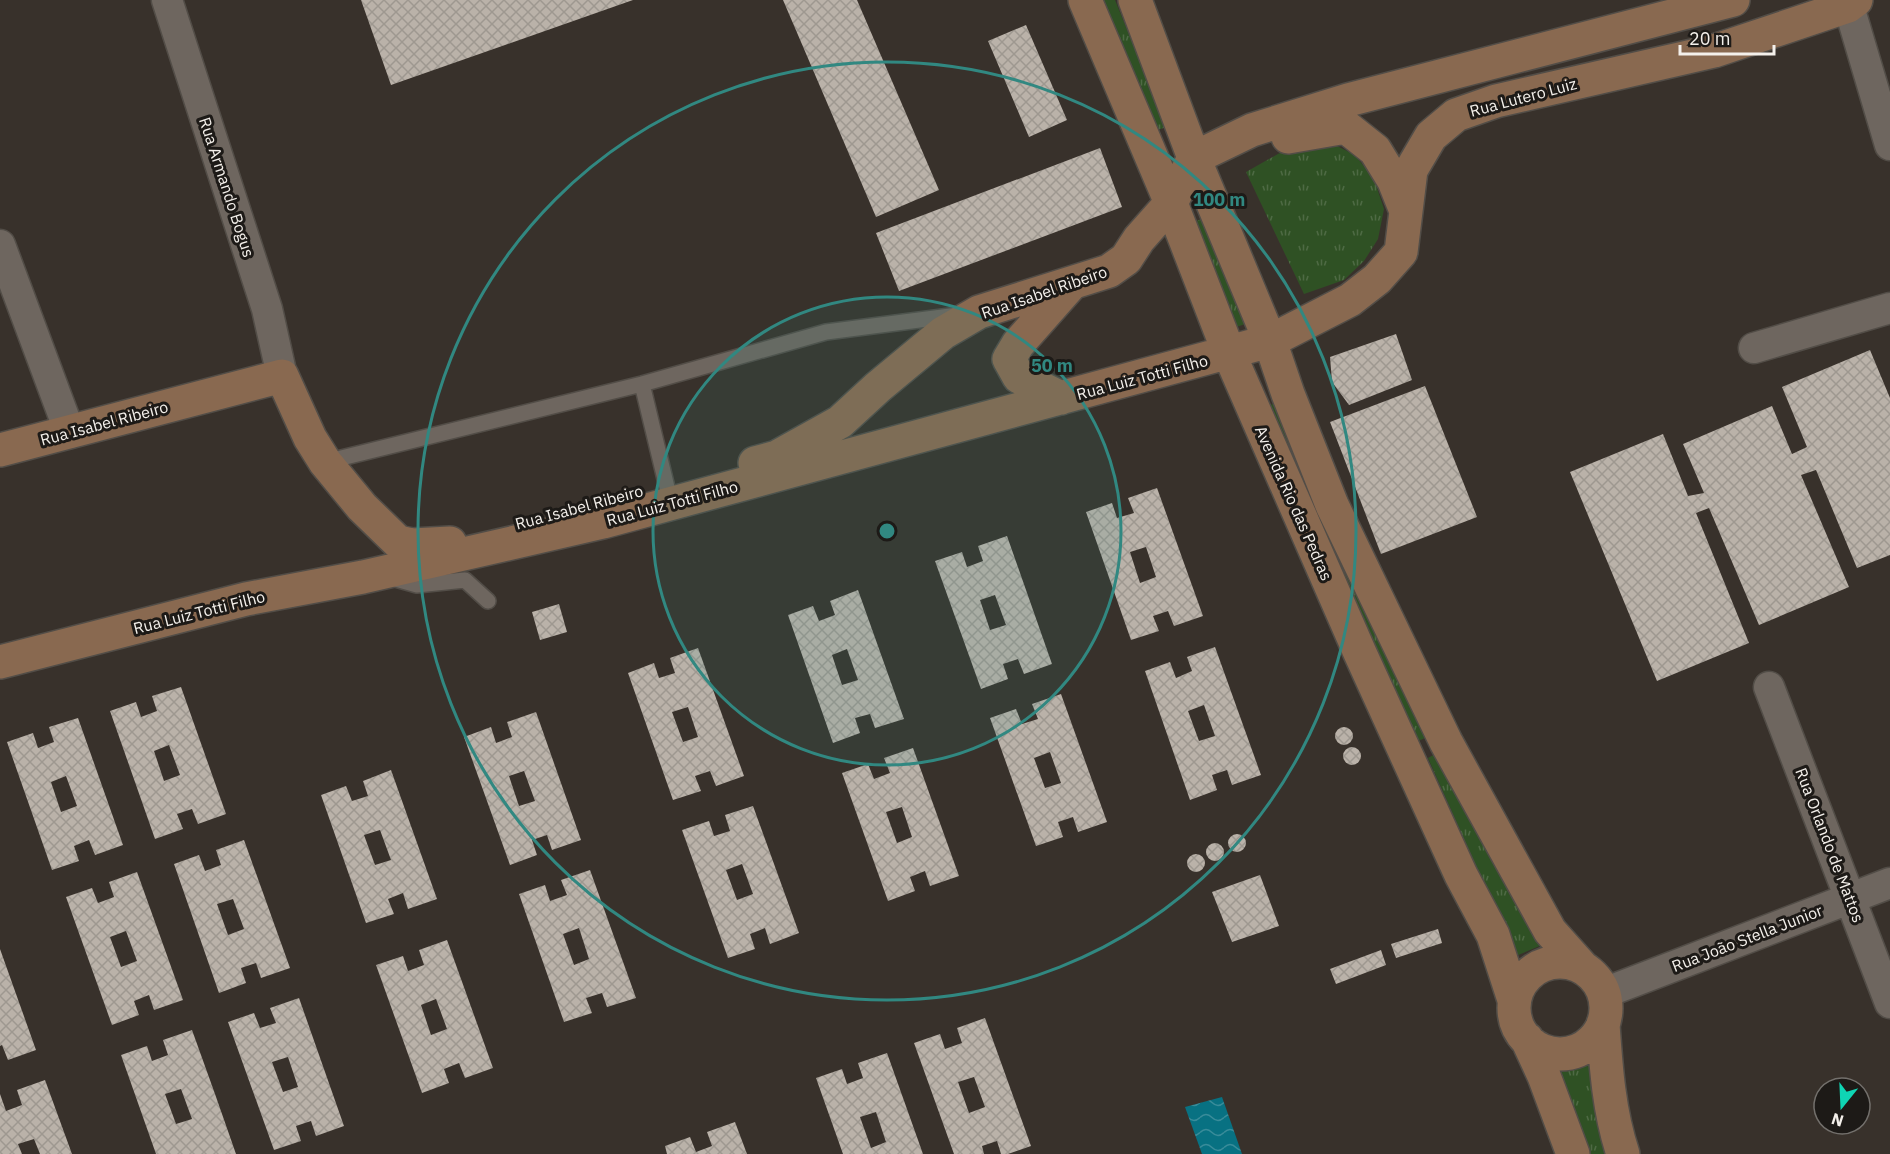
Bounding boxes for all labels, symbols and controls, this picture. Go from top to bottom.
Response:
scale bar [1680,18,1774,56]
text: 20 m [1689,27,1731,50]
street label: Rua Lutero Luiz [1467,73,1579,121]
street label: Rua Armando Bogus [195,114,259,260]
text: 100 m [1193,188,1245,211]
street label: Rua Isabel Ribeiro [979,261,1110,323]
street label: Rua Luiz Totti Filho [1074,350,1210,404]
text: 50 m [1031,354,1073,377]
street label: Rua Isabel Ribeiro [38,396,170,450]
street label: Avenida Rio das Pedras [1251,423,1337,583]
street label: Rua Luiz Totti Filho [604,476,740,530]
street label: Rua Isabel Ribeiro [513,480,645,534]
centre of rings [877,521,897,541]
street label: Rua Luiz Totti Filho [131,586,267,638]
street label: Rua Orlando de Mattos [1791,765,1869,925]
street label: Rua João Stella Junior [1669,900,1825,976]
north arrow [1812,1076,1872,1136]
text: N [1829,1109,1846,1132]

